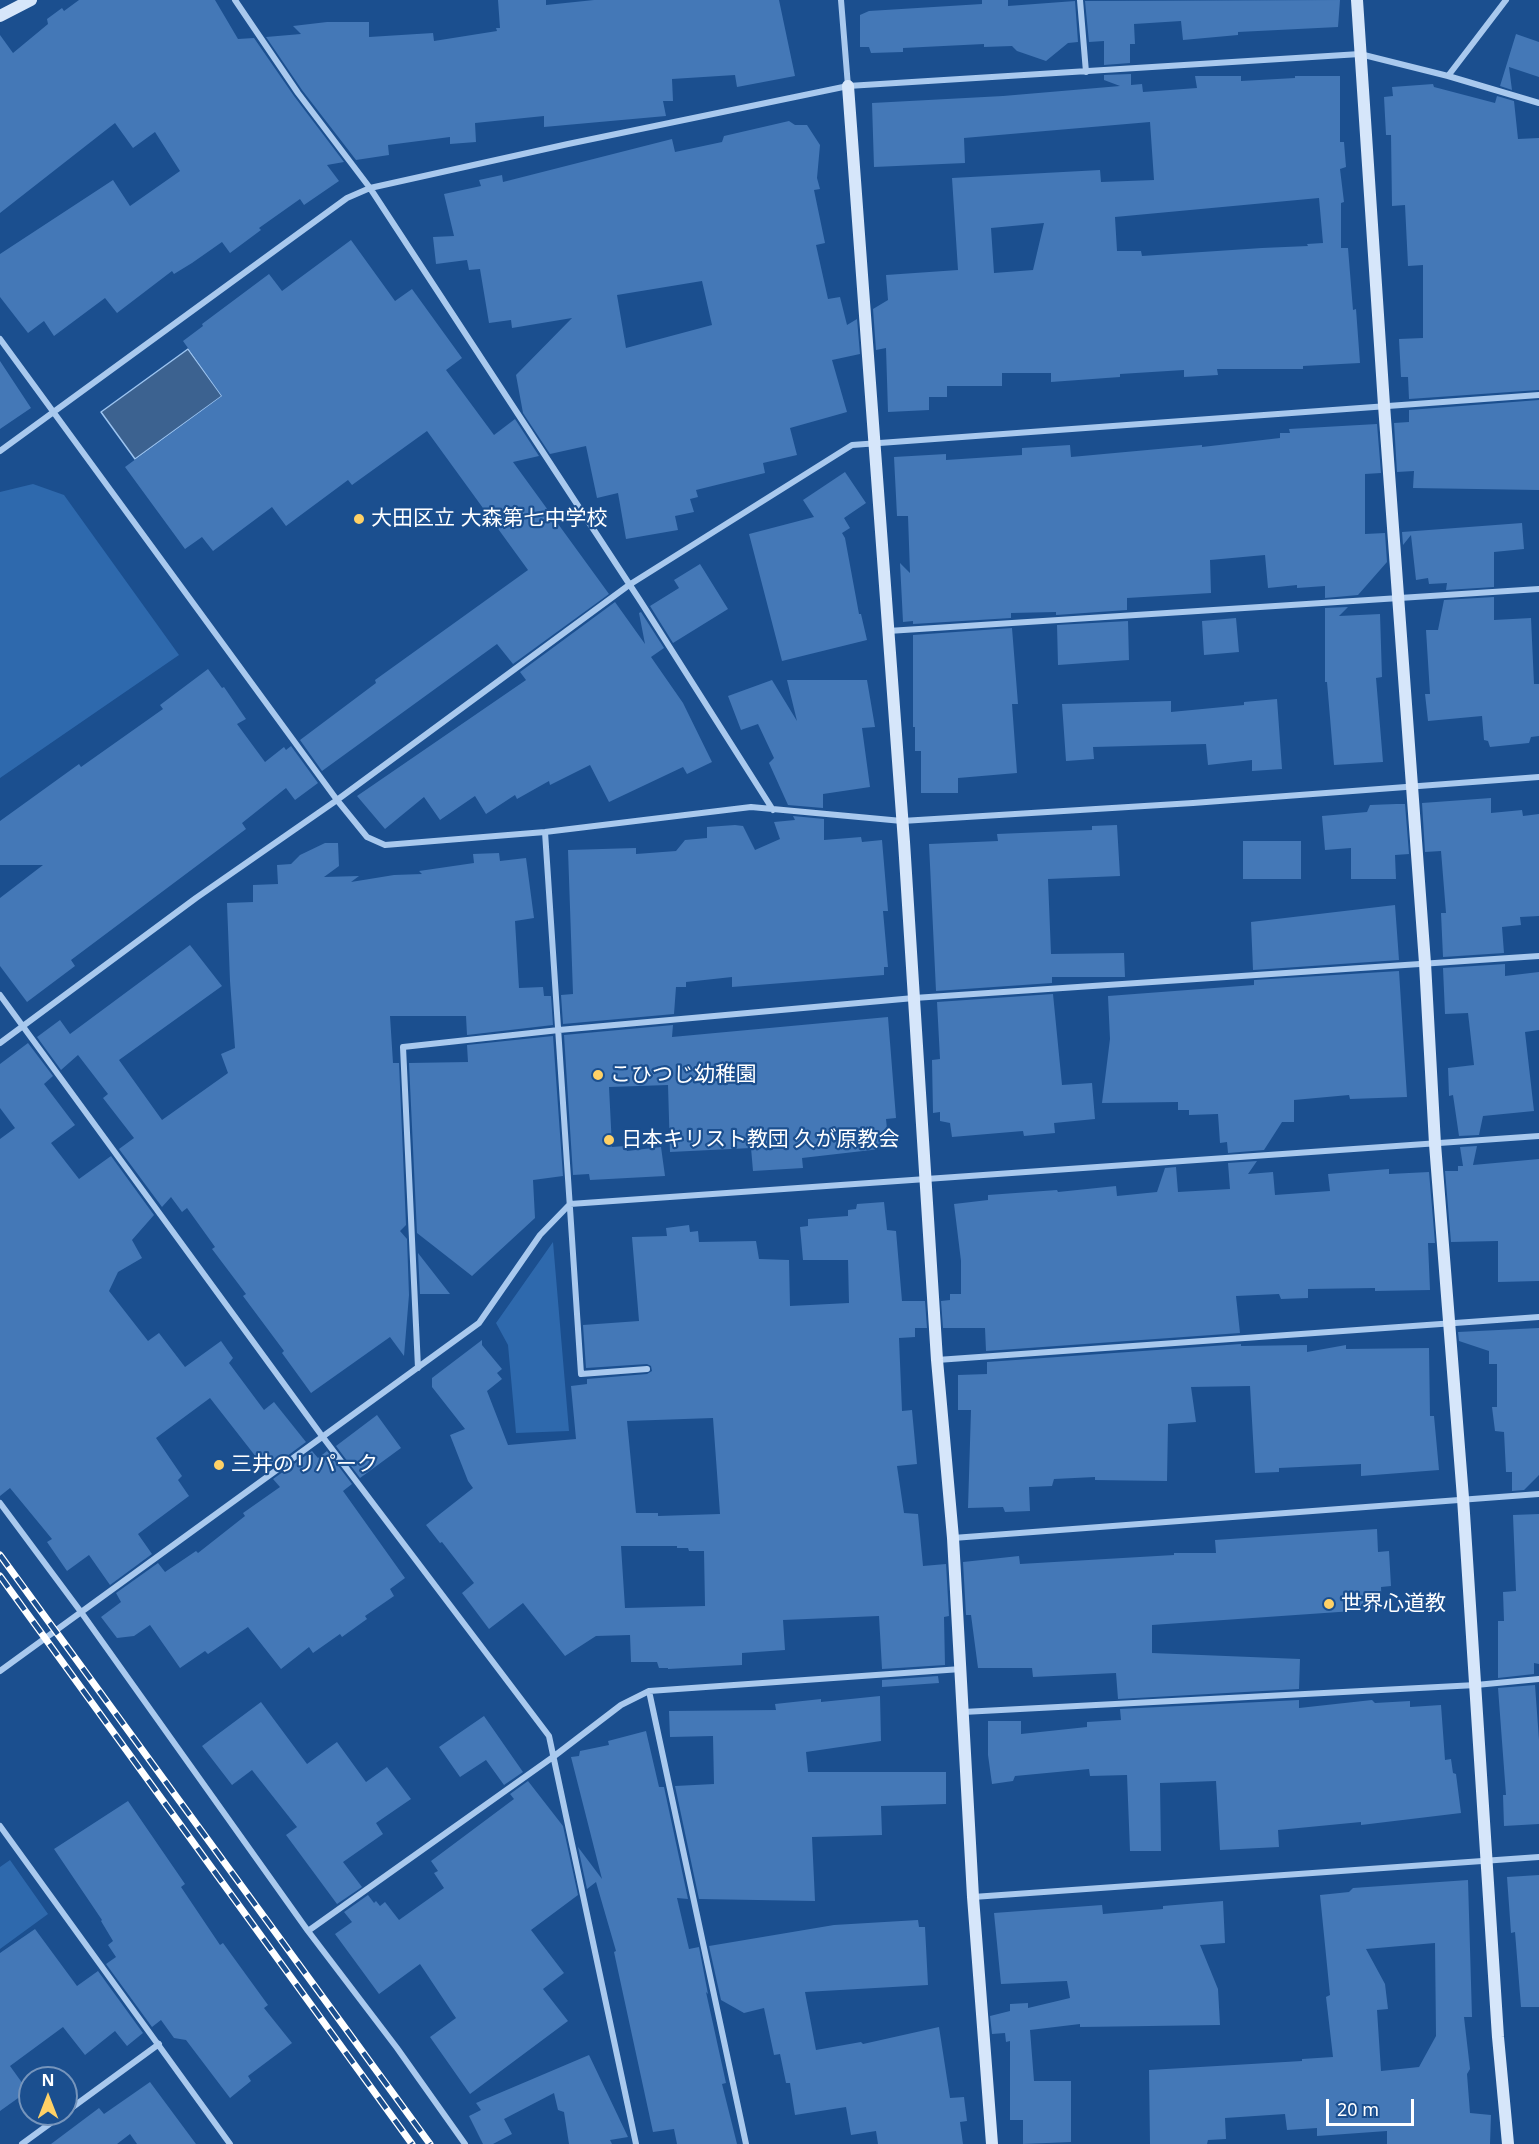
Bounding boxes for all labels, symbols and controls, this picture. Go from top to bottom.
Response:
place label: 大田区立 大森第七中学校 [371,506,607,532]
marker: 大田区立 大森第七中学校 [352,512,366,526]
place label: こひつじ幼稚園 [610,1062,757,1088]
marker: こひつじ幼稚園 [591,1068,605,1082]
place label: 日本キリスト教団 久が原教会 [621,1127,899,1153]
marker: 日本キリスト教団 久が原教会 [602,1133,616,1147]
place label: 三井のリパーク [231,1452,378,1478]
marker: 三井のリパーク [212,1458,226,1472]
place label: 世界心道教 [1341,1591,1446,1617]
marker: 世界心道教 [1322,1597,1336,1611]
north arrow [18,2066,78,2126]
text: N [41,2069,55,2091]
scale bar [1329,2087,1418,2125]
text: 20 m [1337,2097,1379,2121]

